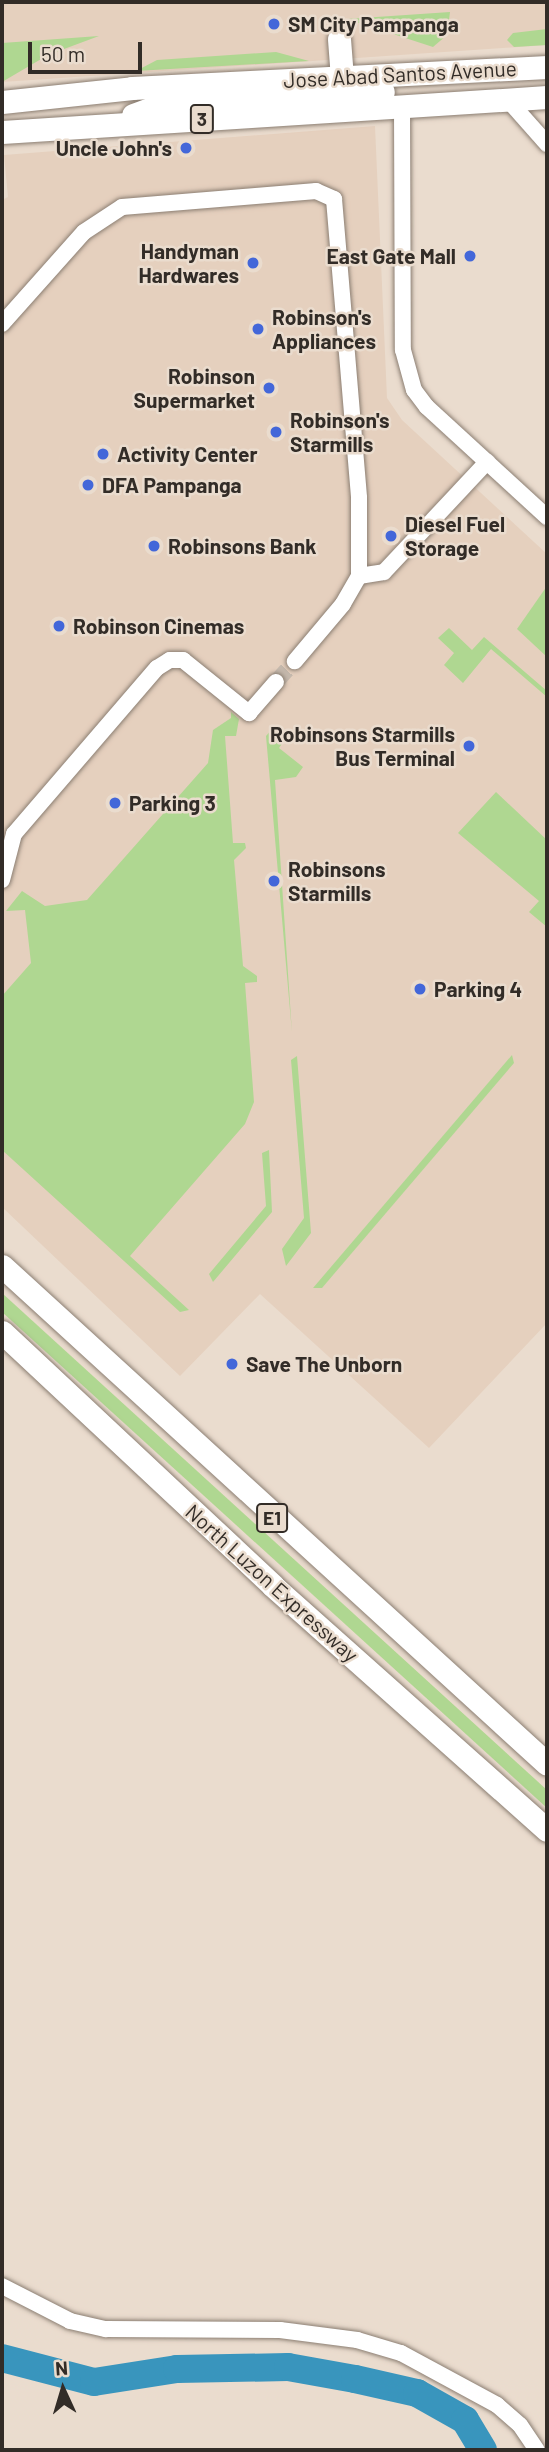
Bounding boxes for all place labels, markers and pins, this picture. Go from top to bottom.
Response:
place label: SM City Pampanga [288,11,459,37]
marker: SM City Pampanga [266,16,282,32]
place label: Uncle John's [56,135,172,161]
marker: Uncle John's [178,140,194,156]
place label: Handyman Hardwares [138,238,239,288]
place label: East Gate Mall [326,243,456,269]
marker: East Gate Mall [462,248,478,264]
marker: Handyman Hardwares [245,255,261,271]
place label: Robinson's Appliances [272,304,376,354]
marker: Robinson's Appliances [250,321,266,337]
place label: Robinson Supermarket [134,363,255,413]
marker: Robinson Supermarket [261,380,277,396]
place label: Robinson's Starmills [290,407,390,457]
marker: Robinson's Starmills [268,424,284,440]
place label: Activity Center [117,441,257,467]
marker: Activity Center [95,446,111,462]
place label: DFA Pampanga [102,472,242,498]
marker: DFA Pampanga [80,477,96,493]
place label: Diesel Fuel Storage [405,511,505,561]
marker: Diesel Fuel Storage [383,528,399,544]
place label: Robinsons Bank [168,533,316,559]
marker: Robinsons Bank [146,538,162,554]
place label: Robinson Cinemas [73,613,244,639]
marker: Robinson Cinemas [51,618,67,634]
place label: Robinsons Starmills Bus Terminal [270,721,455,771]
marker: Robinsons Starmills Bus Terminal [461,738,477,754]
place label: Parking 3 [129,790,216,816]
marker: Parking 3 [107,795,123,811]
place label: Robinsons Starmills [288,856,385,906]
marker: Robinsons Starmills [266,873,282,889]
place label: Parking 4 [434,976,522,1002]
marker: Parking 4 [412,981,428,997]
place label: Save The Unborn [246,1351,402,1377]
marker: Save The Unborn [224,1356,240,1372]

